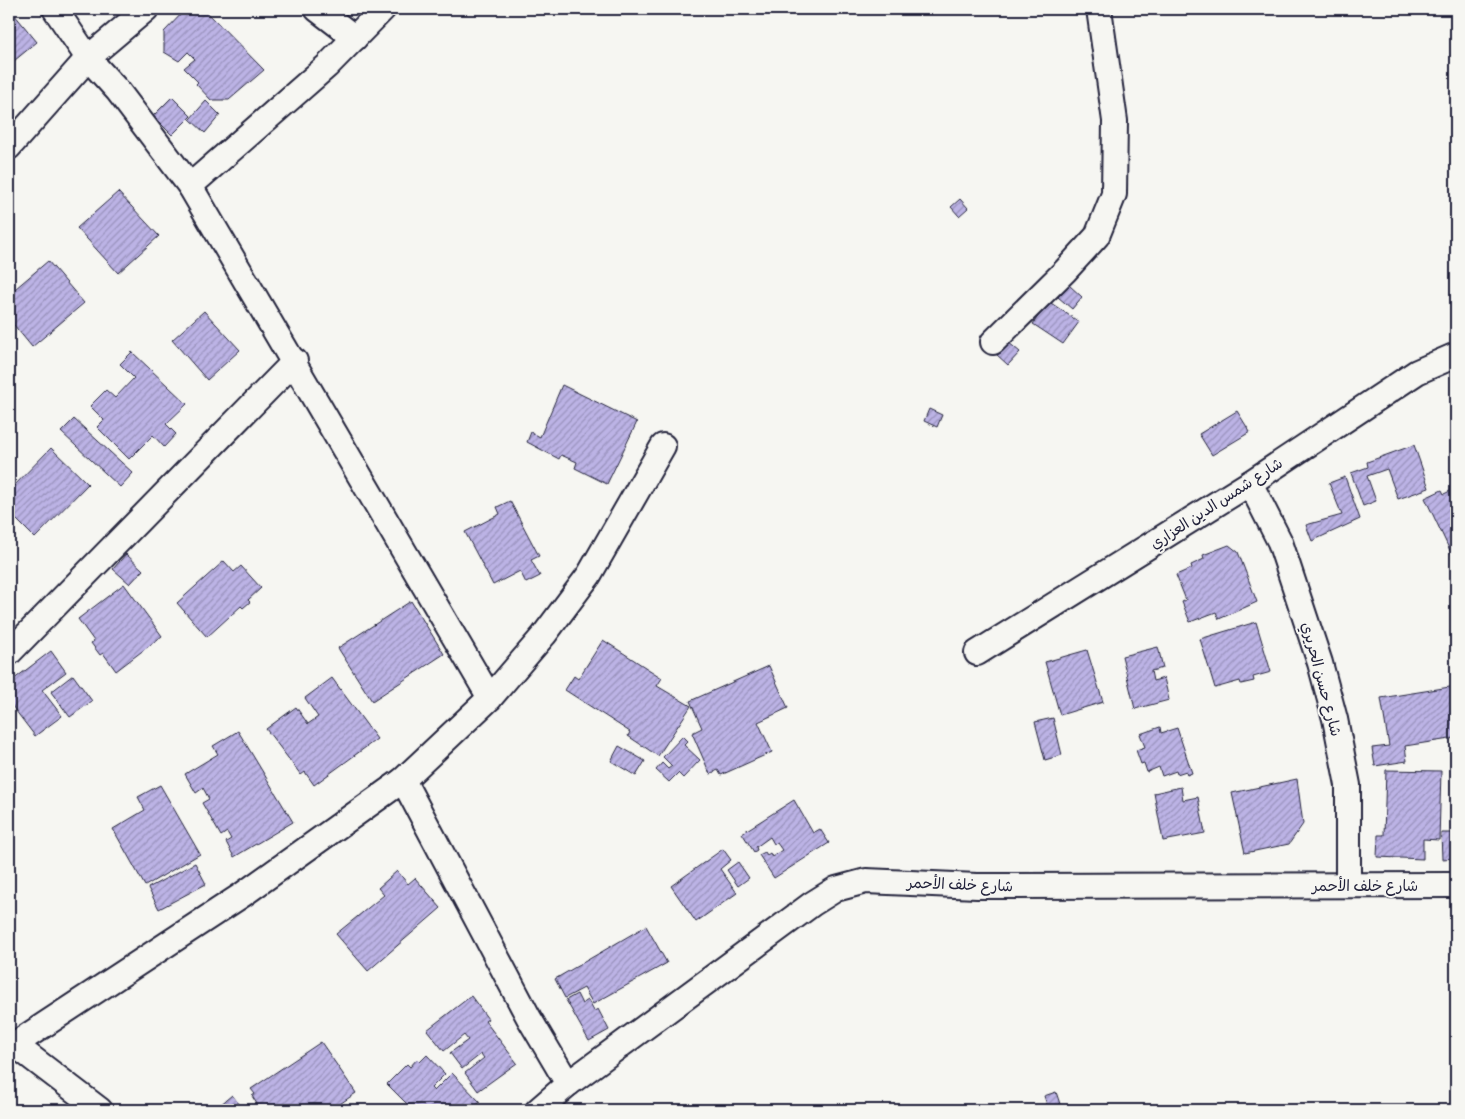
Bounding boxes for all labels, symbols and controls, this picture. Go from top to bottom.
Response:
street label: شارع شمس الدين العزاري [1146,452,1287,555]
street label: شارع حسن الحريري [1296,620,1347,739]
street label: شارع خلف الأحمر [905,872,1013,896]
street label: شارع خلف الأحمر [1310,875,1418,896]

